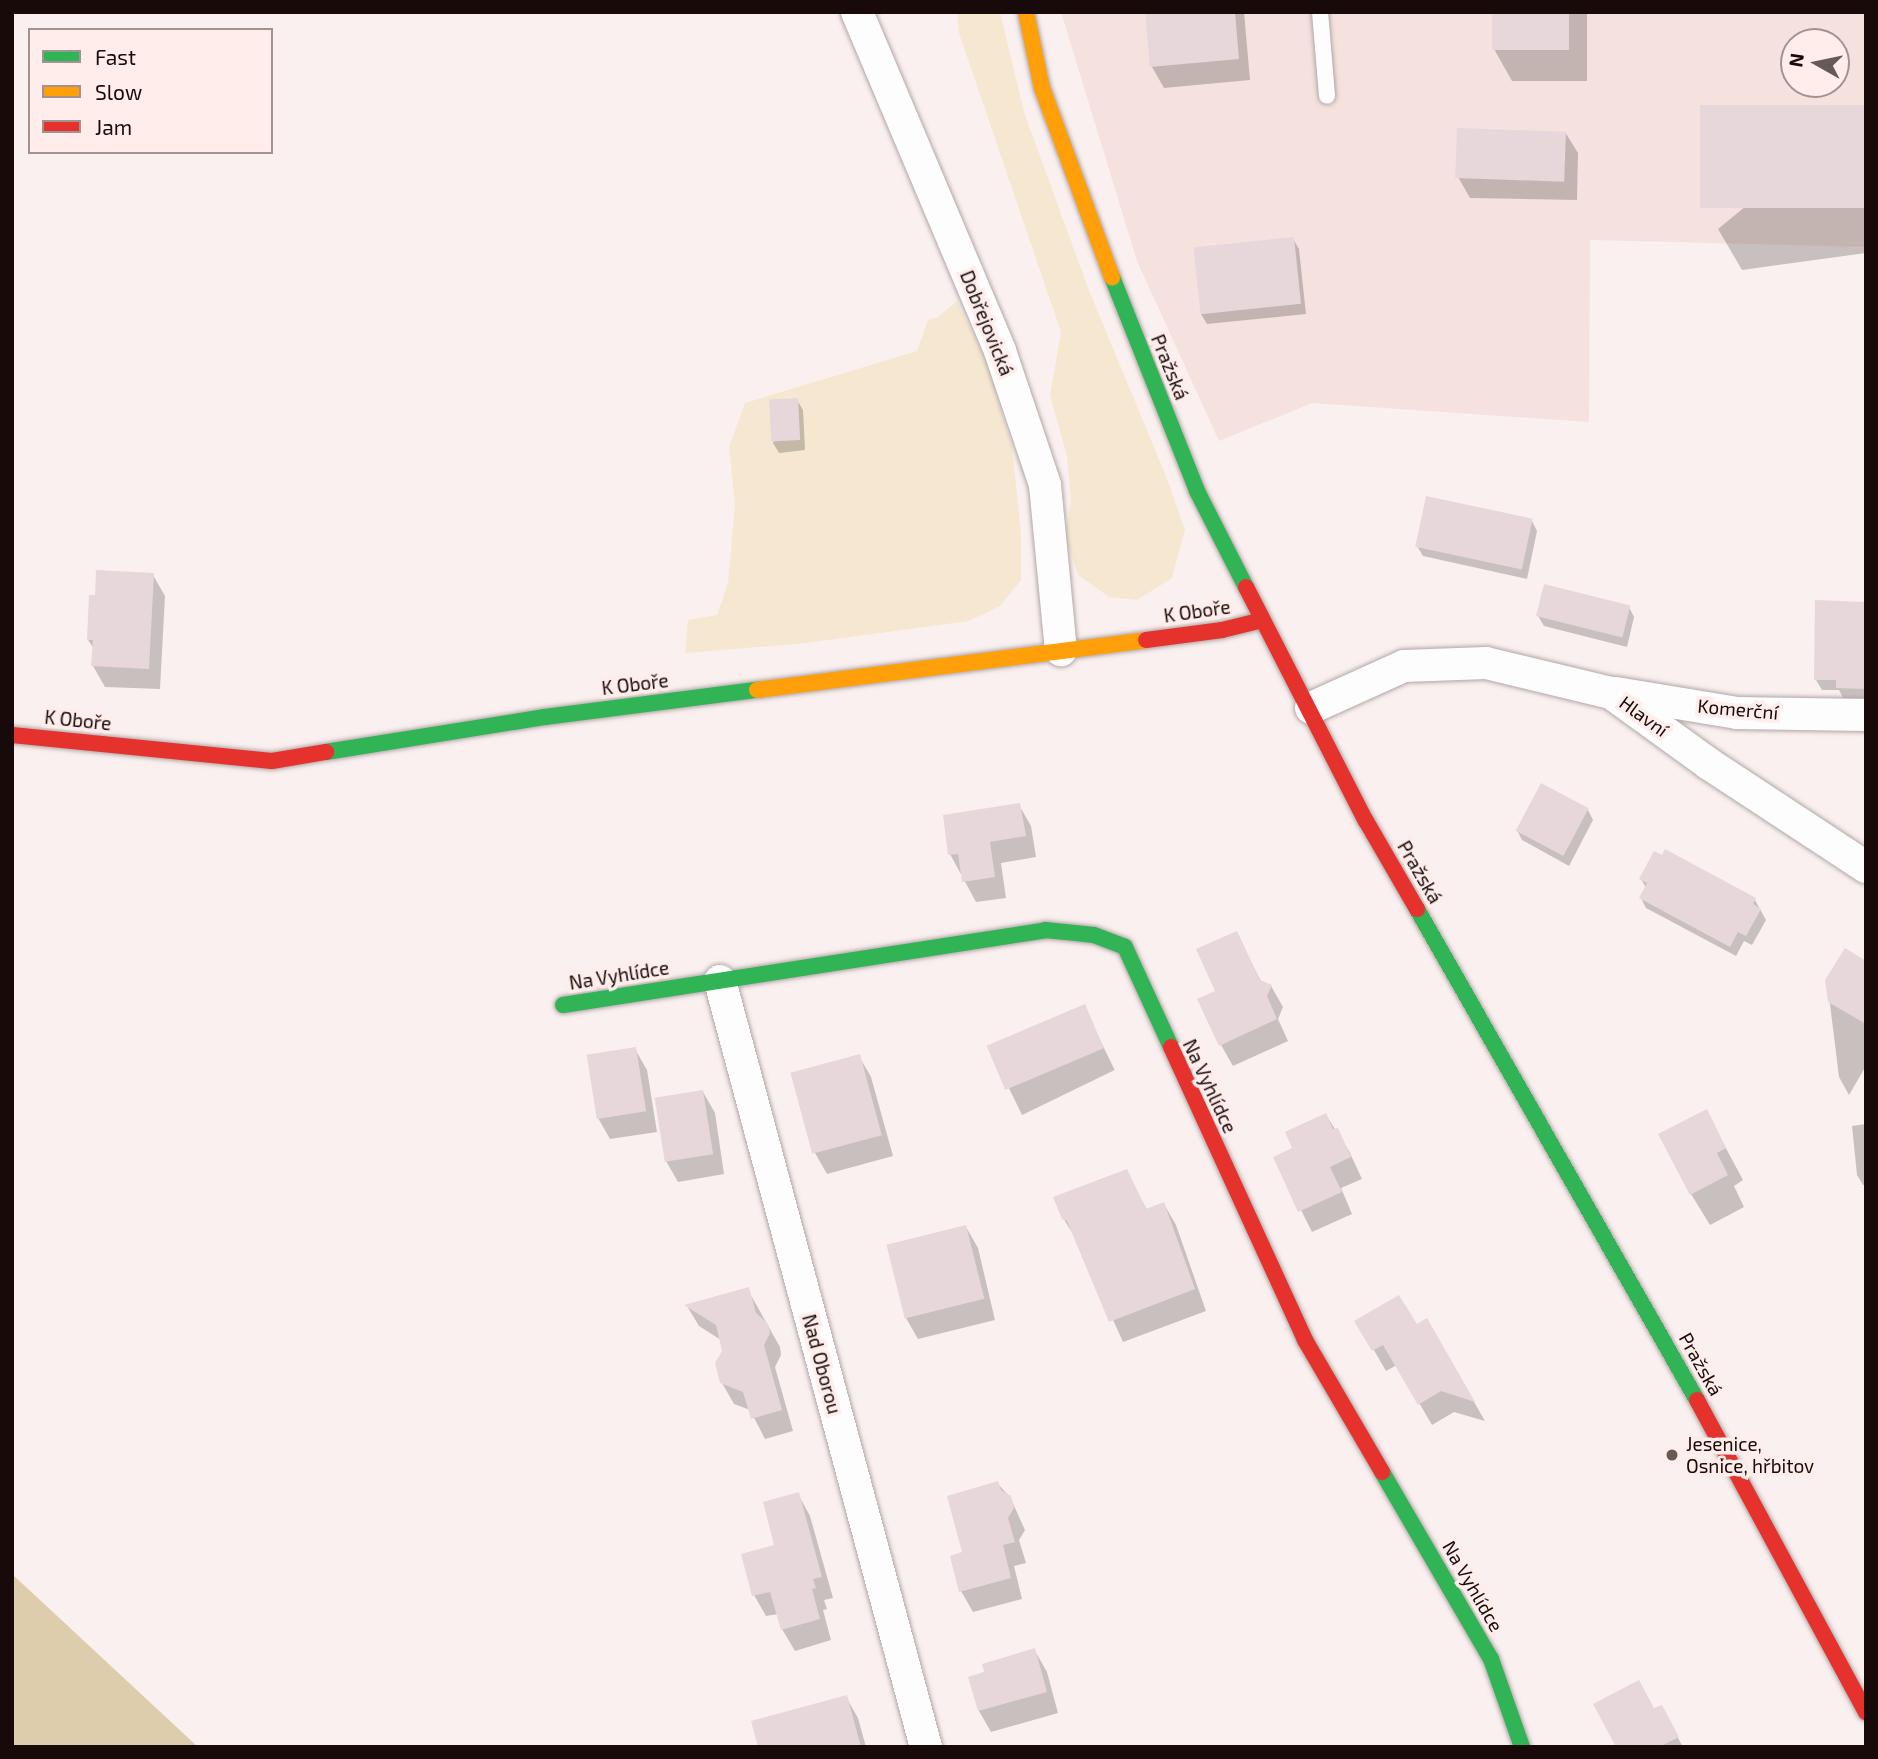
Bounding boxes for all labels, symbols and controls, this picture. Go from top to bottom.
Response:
legend [28,28,273,154]
north arrow [1780,28,1850,98]
text: Fast [95,44,136,69]
text: N [1783,51,1808,69]
text: Slow [95,79,142,104]
text: Jam [95,114,132,139]
street label: Dobřejovická [956,267,1018,379]
street label: Pražská [1147,331,1193,403]
street label: K Oboře [1162,595,1232,627]
street label: K Oboře [600,669,670,699]
street label: Hlavní [1615,691,1673,741]
street label: Komerční [1697,694,1779,724]
street label: K Oboře [43,705,113,735]
street label: Pražská [1393,837,1447,907]
street label: Na Vyhlídce [567,956,671,994]
street label: Na Vyhlídce [1178,1035,1242,1137]
street label: Nad Oborou [798,1312,846,1416]
street label: Pražská [1674,1328,1728,1400]
place label: Jesenice, Osnice, hřbitov [1686,1433,1814,1477]
marker: Jesenice, Osnice, hřbitov [1664,1447,1680,1463]
street label: Na Vyhlídce [1438,1536,1508,1636]

